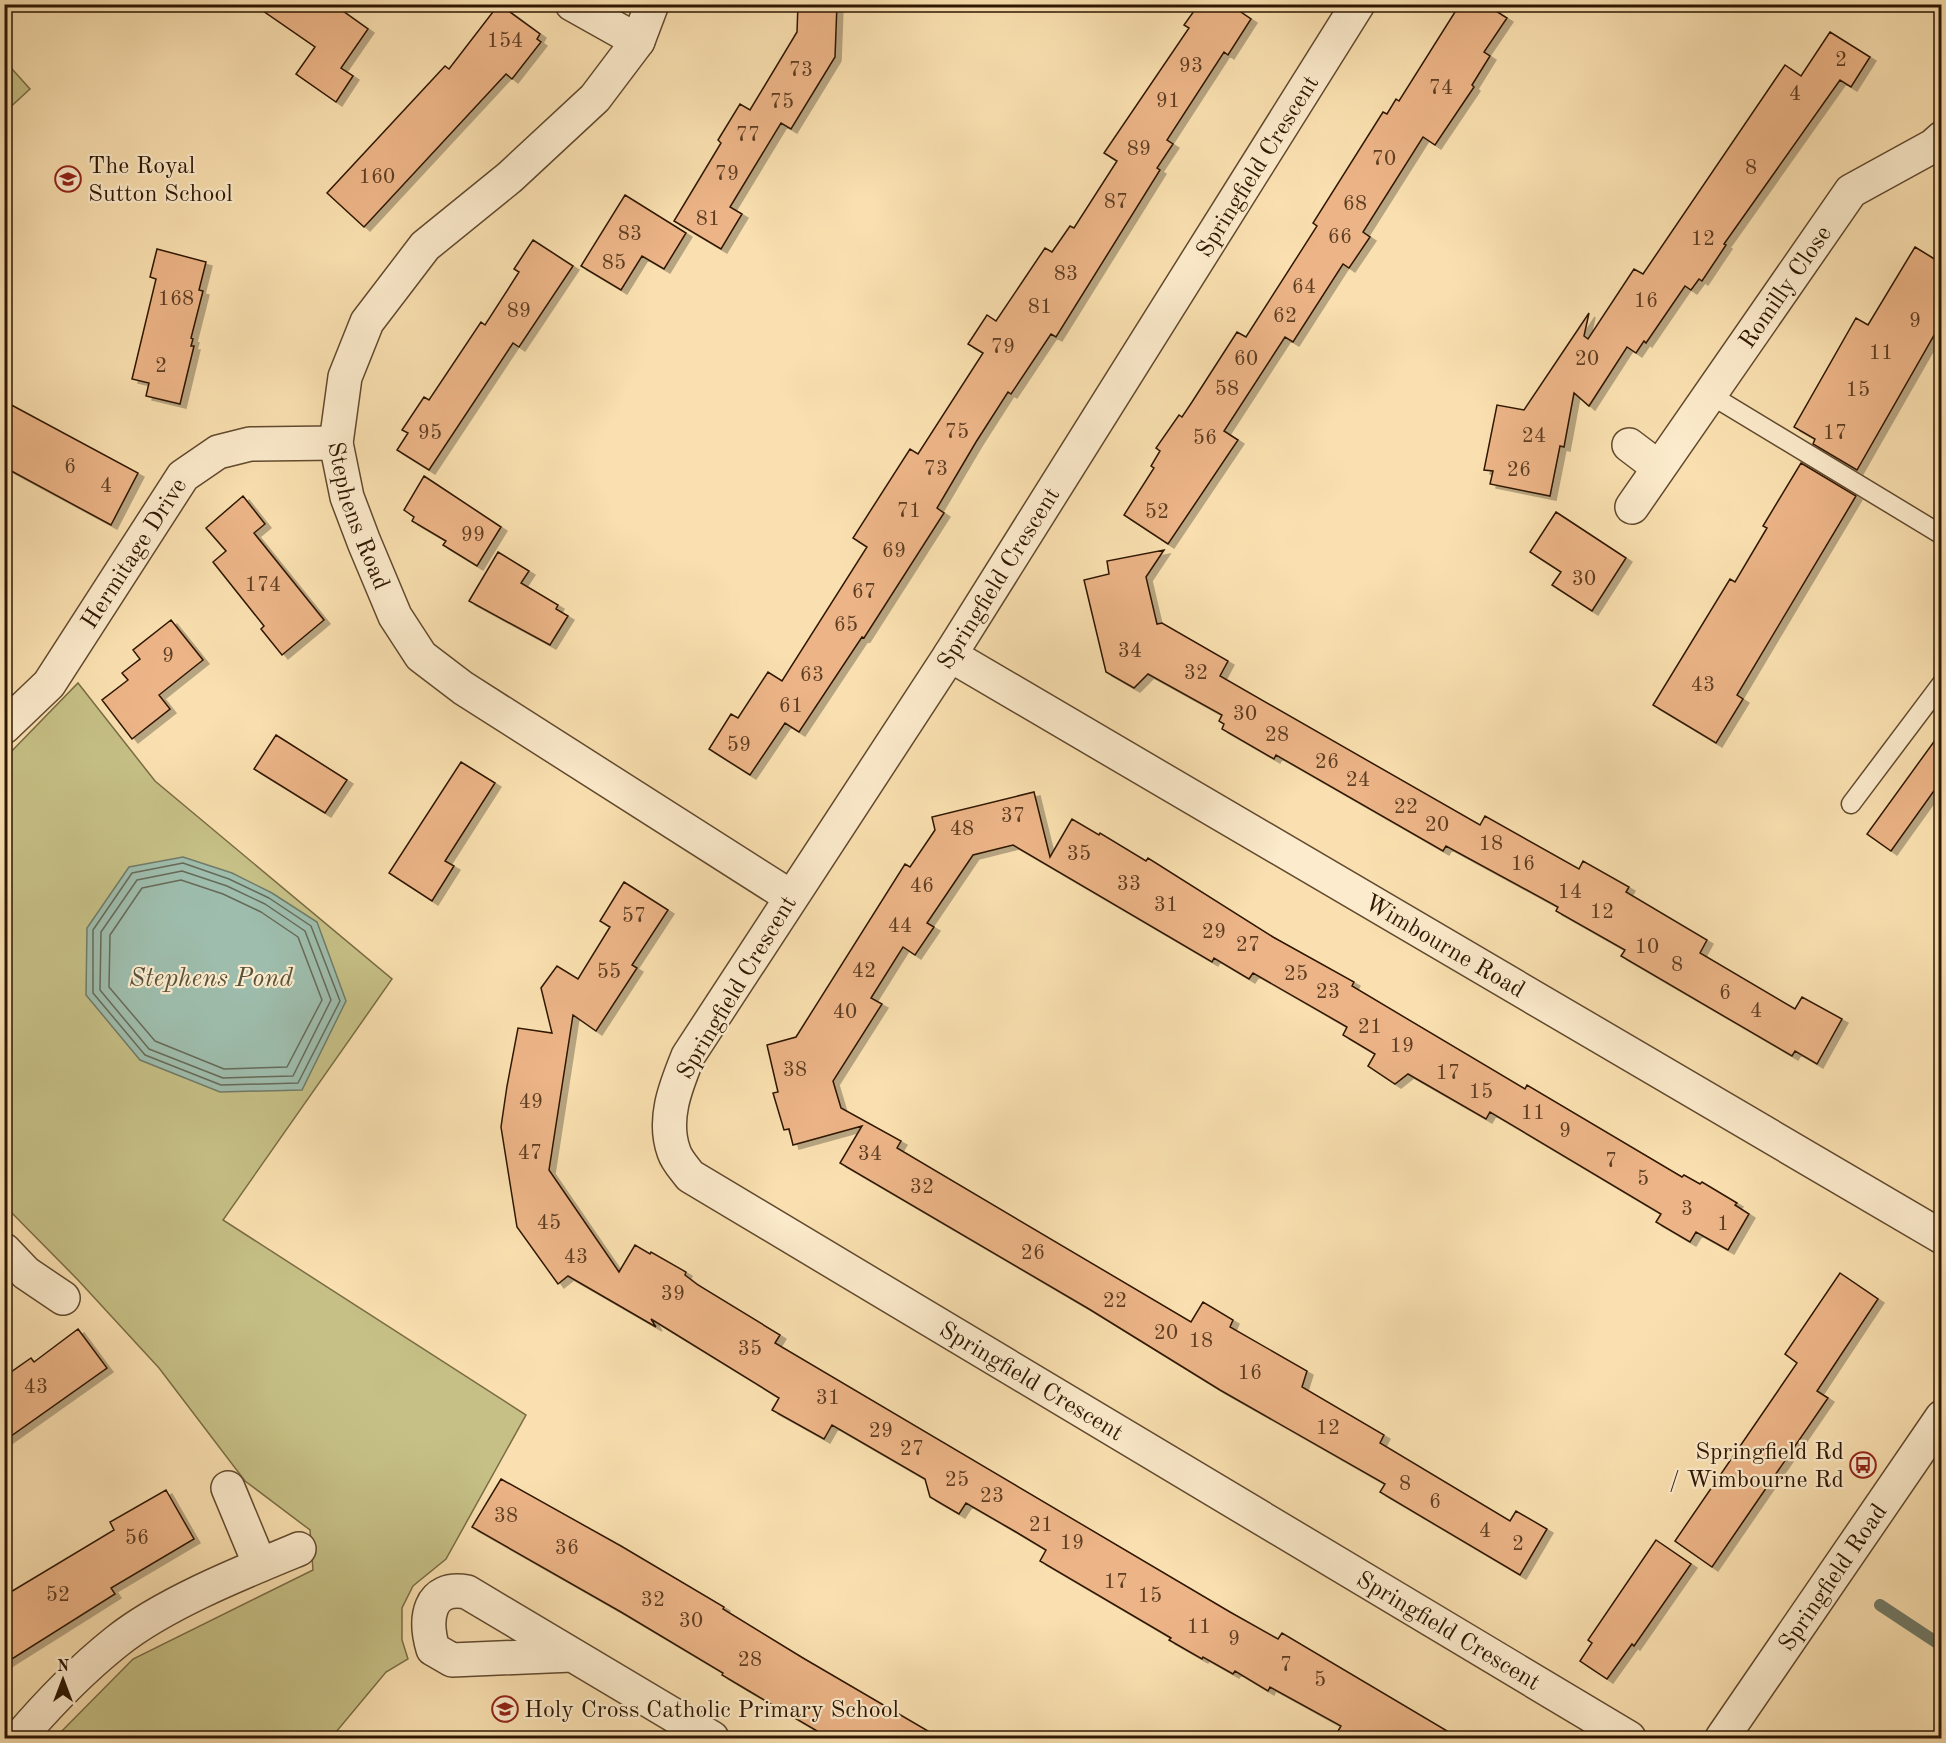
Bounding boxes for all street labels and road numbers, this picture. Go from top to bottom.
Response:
street label: Springfield Crescent [1193,72,1324,262]
street label: Romilly Close [1736,222,1837,353]
street label: Stephens Road [322,440,393,594]
street label: Hermitage Drive [78,474,192,634]
street label: Springfield Crescent [934,484,1065,674]
street label: Wimbourne Road [1360,891,1528,1003]
street label: Springfield Crescent [674,892,802,1084]
street label: Springfield Crescent [935,1318,1127,1446]
street label: Springfield Road [1775,1500,1893,1656]
street label: Springfield Crescent [1352,1568,1544,1696]

